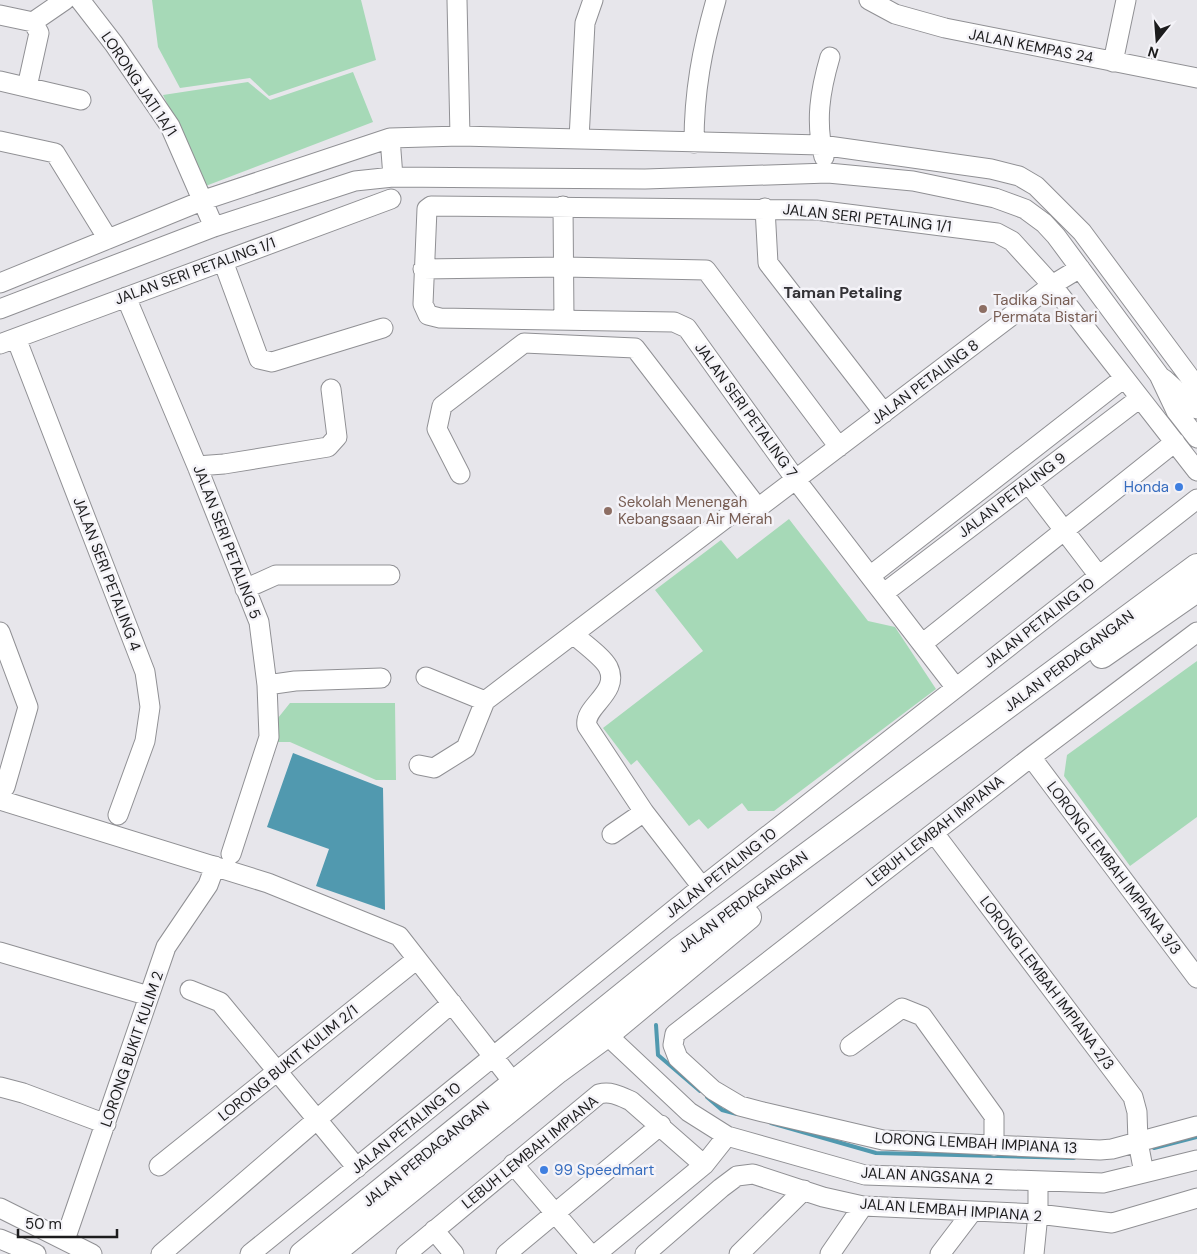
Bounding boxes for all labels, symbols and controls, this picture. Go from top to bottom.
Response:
north arrow [1132,15,1182,65]
street label: JALAN KEMPAS 24 [967,24,1095,68]
street label: LORONG JATI 1A/1 [97,28,181,140]
text: N [1146,42,1161,63]
street label: JALAN SERI PETALING 1/1 [782,199,952,237]
street label: JALAN SERI PETALING 1/1 [112,233,278,309]
district label: Taman Petaling [784,282,902,303]
place label: Tadika Sinar Permata Bistari [993,290,1098,327]
marker: Tadika Sinar Permata Bistari [977,303,989,315]
street label: JALAN PETALING 8 [867,335,983,429]
street label: JALAN SERI PETALING 7 [690,338,802,482]
street label: JALAN PETALING 9 [954,448,1070,542]
street label: JALAN SERI PETALING 5 [188,462,266,622]
place label: Honda [1124,477,1169,497]
marker: Honda [1173,481,1185,493]
place label: Sekolah Menengah Kebangsaan Air Merah [618,492,772,529]
street label: JALAN SERI PETALING 4 [68,494,146,654]
marker: Sekolah Menengah Kebangsaan Air Merah [602,505,614,517]
street label: JALAN PETALING 10 [979,573,1099,673]
street label: JALAN PERDAGANGAN [1000,606,1138,716]
street label: LEBUH LEMBAH IMPIANA [862,771,1008,891]
street label: LORONG LEMBAH IMPIANA 3/3 [1042,777,1186,959]
street label: JALAN PETALING 10 [661,823,781,923]
street label: JALAN PERDAGANGAN [674,847,812,957]
street label: LORONG LEMBAH IMPIANA 2/3 [975,892,1119,1074]
street label: LORONG BUKIT KULIM 2 [96,968,168,1130]
street label: LORONG BUKIT KULIM 2/1 [214,1000,362,1126]
street label: JALAN PETALING 10 [347,1078,465,1178]
street label: LEBUH LEMBAH IMPIANA [458,1091,602,1213]
street label: JALAN PERDAGANGAN [358,1097,494,1211]
street label: LORONG LEMBAH IMPIANA 13 [874,1128,1078,1158]
place label: 99 Speedmart [554,1160,654,1180]
street label: JALAN ANGSANA 2 [860,1163,994,1189]
marker: 99 Speedmart [538,1164,550,1176]
street label: JALAN LEMBAH IMPIANA 2 [859,1194,1043,1226]
scale bar [18,1206,116,1238]
text: 50 m [25,1214,62,1234]

